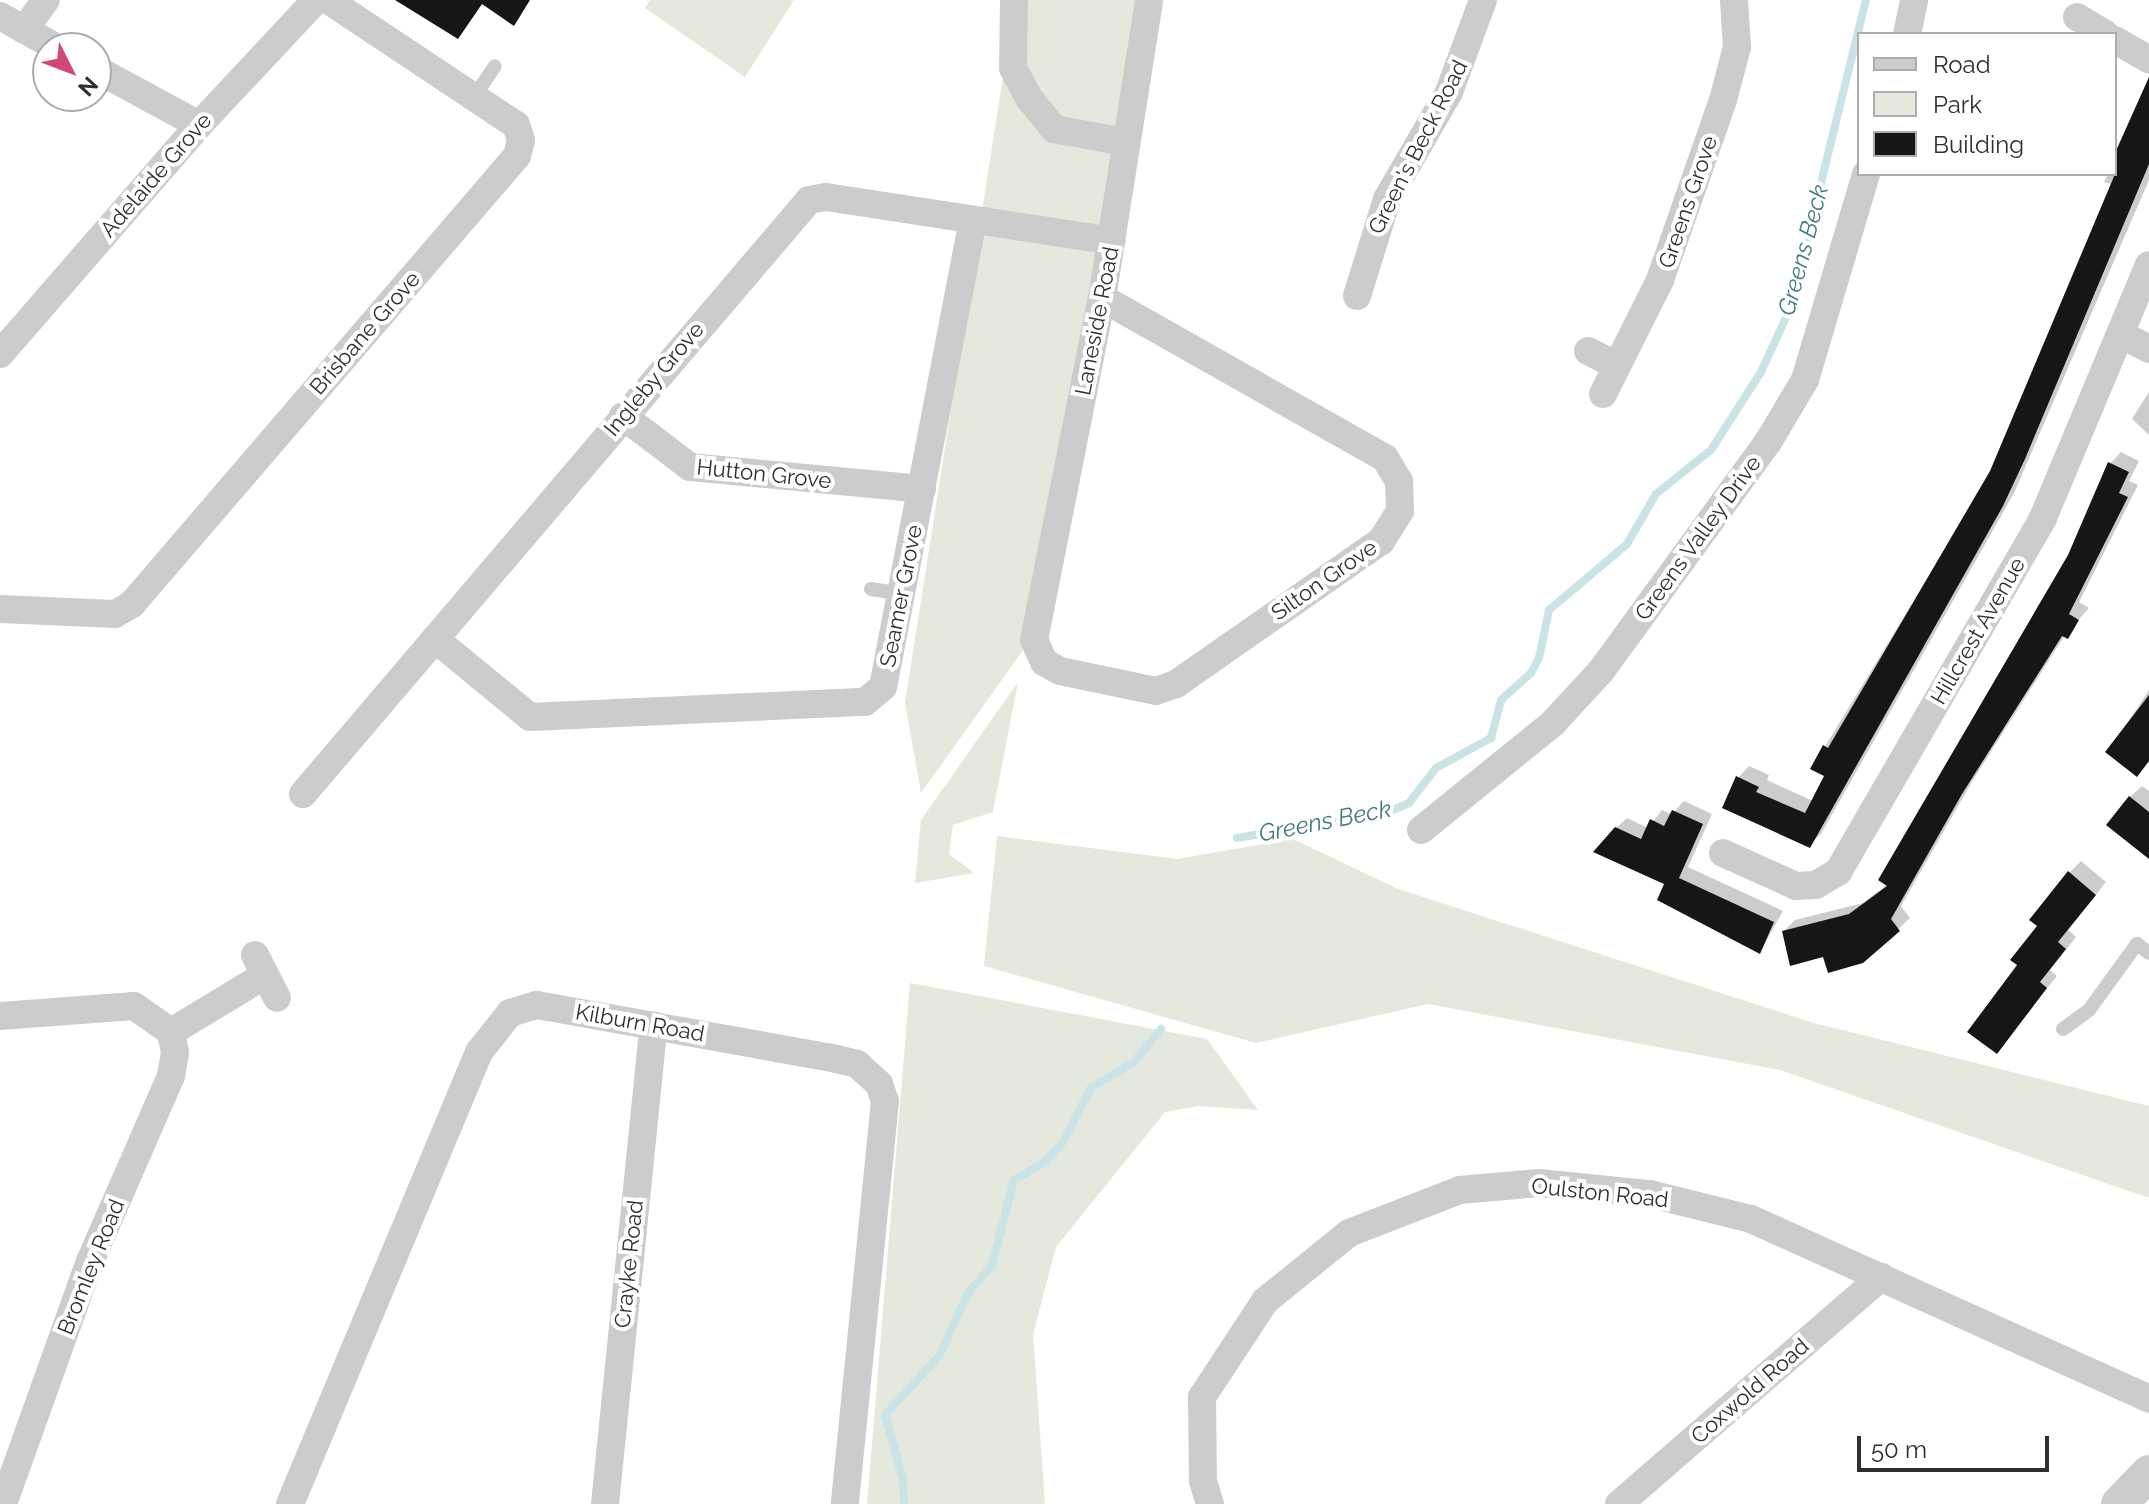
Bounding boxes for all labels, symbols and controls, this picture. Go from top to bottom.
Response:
north arrow [32,32,112,112]
legend [1857,32,2117,176]
text: Road [1933,50,1991,79]
street label: Green's Beck Road [1363,56,1473,238]
text: N [73,72,104,102]
text: Park [1933,90,1982,119]
street label: Adelaide Grove [95,107,217,243]
text: Building [1933,130,2024,159]
street label: Greens Grove [1653,132,1723,272]
water label: Greens Beck [1772,181,1834,319]
street label: Laneside Road [1070,244,1124,398]
street label: Brisbane Grove [304,266,426,400]
street label: Ingleby Grove [598,316,710,442]
street label: Greens Valley Drive [1629,450,1767,626]
street label: Hutton Grove [695,454,833,494]
street label: Seamer Grove [874,522,928,670]
street label: Silton Grove [1266,534,1382,626]
street label: Hillcrest Avenue [1925,552,2031,710]
water label: Greens Beck [1256,794,1394,848]
street label: Kilburn Road [573,999,707,1047]
street label: Oulston Road [1530,1173,1670,1213]
street label: Bromley Road [52,1195,130,1339]
street label: Crayke Road [609,1199,649,1329]
street label: Coxwold Road [1686,1333,1814,1449]
scale bar [1861,1420,2053,1470]
text: 50 m [1871,1435,1927,1464]

